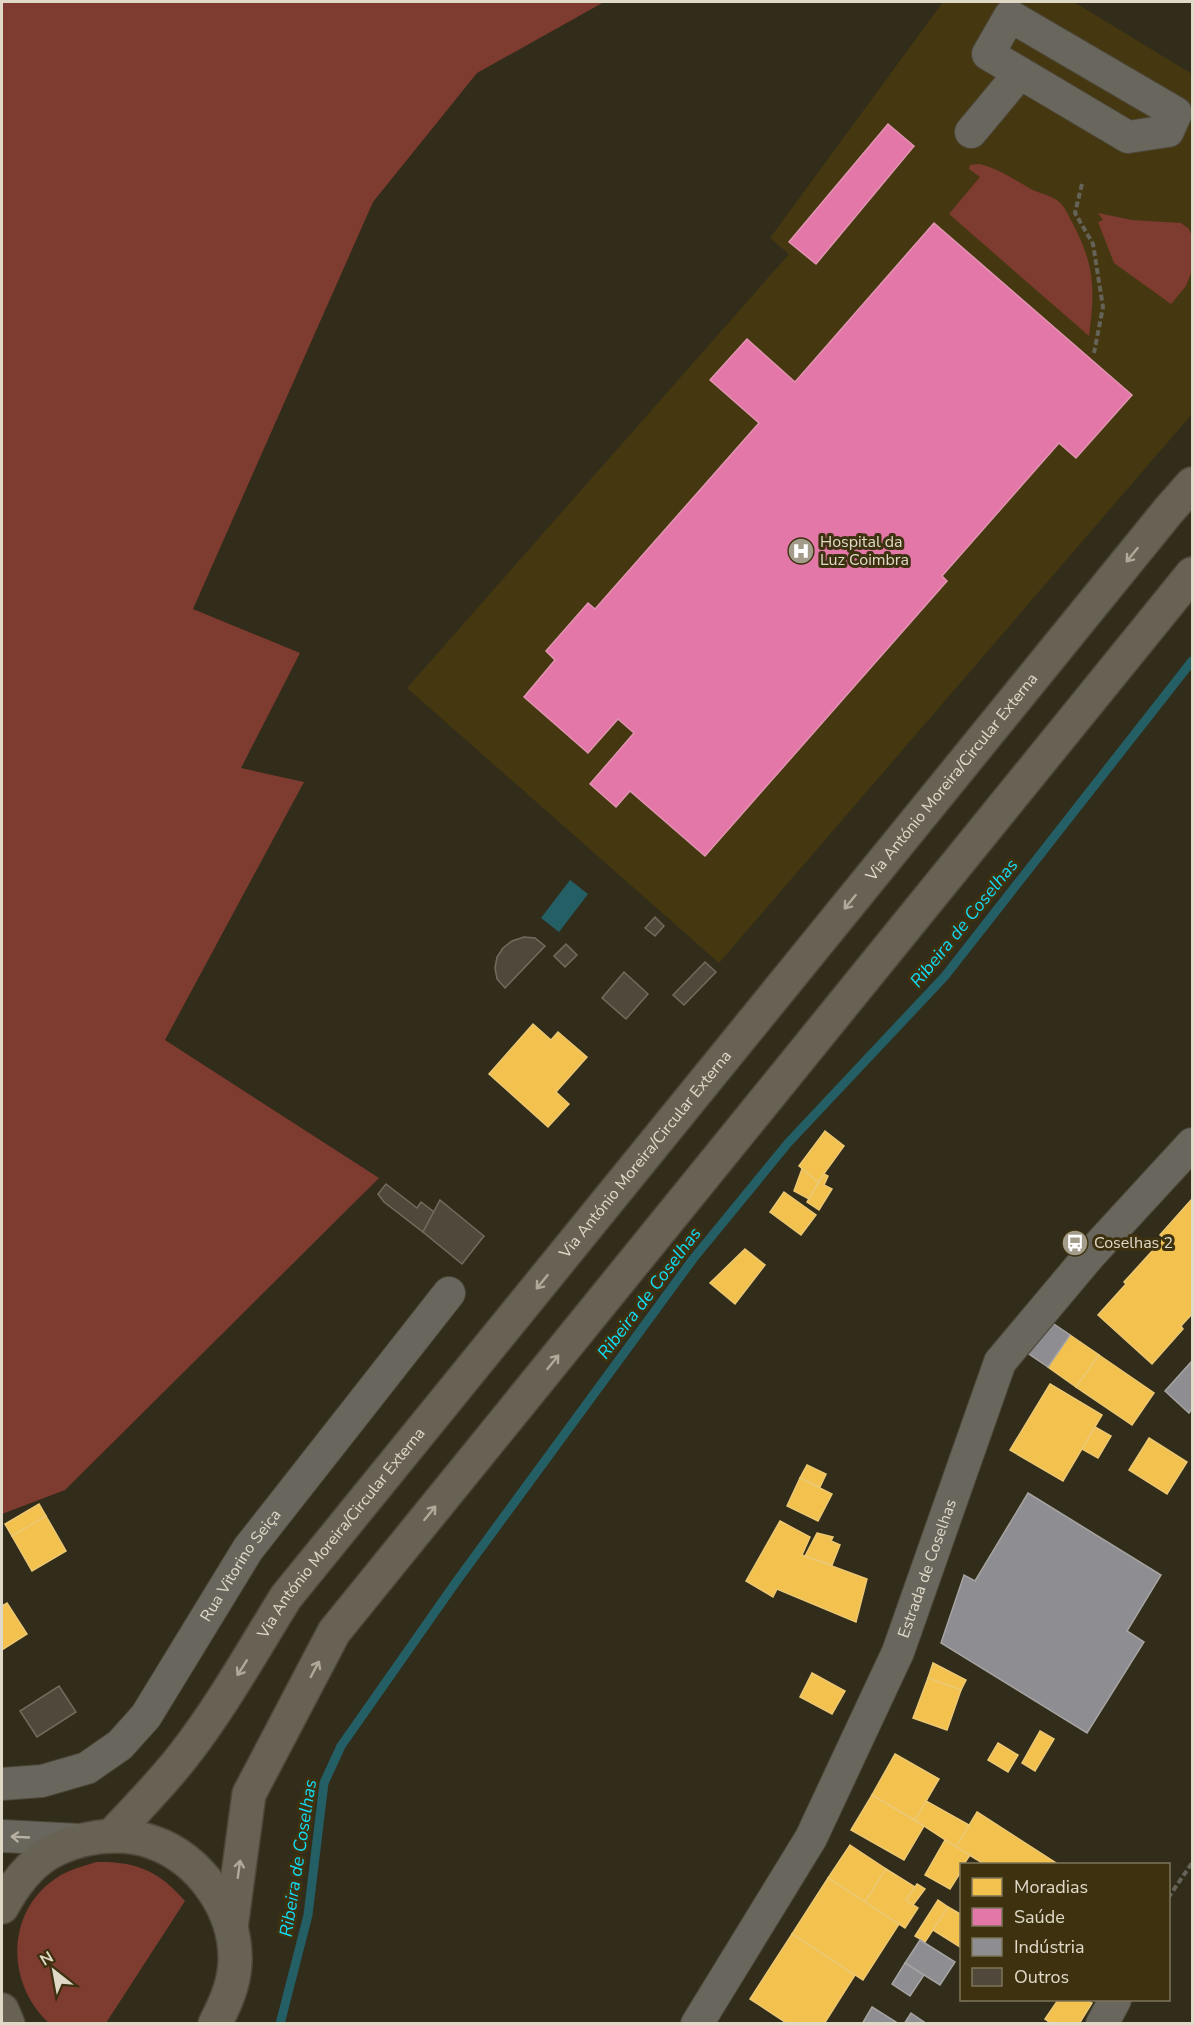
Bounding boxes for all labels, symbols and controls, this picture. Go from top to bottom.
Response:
place label: Hospital da Luz Coimbra [820,531,909,571]
hospital icon: Hospital da Luz Coimbra [786,536,816,566]
one-way arrow [1125,547,1138,563]
street label: Via António Moreira/Circular Externa [860,669,1043,887]
water label: Ribeira de Coselhas [905,854,1023,992]
one-way arrow [843,894,857,909]
street label: Via António Moreira/Circular Externa [554,1046,737,1264]
water label: Ribeira de Coselhas [592,1222,706,1364]
bus stop icon: Coselhas 2 [1060,1228,1090,1258]
place label: Coselhas 2 [1094,1232,1173,1254]
one-way arrow [535,1274,548,1290]
one-way arrow [547,1354,560,1370]
street label: Via António Moreira/Circular Externa [252,1423,430,1643]
street label: Estrada de Coselhas [893,1496,962,1641]
street label: Rua Vitorino Seiça [195,1505,286,1626]
one-way arrow [424,1506,437,1522]
one-way arrow [236,1659,248,1676]
one-way arrow [309,1661,321,1679]
water label: Ribeira de Coselhas [274,1778,322,1938]
one-way arrow [10,1832,30,1843]
one-way arrow [233,1859,244,1879]
legend [960,1863,1170,2001]
text: Moradias [1014,1875,1088,1899]
text: Saúde [1014,1905,1065,1929]
text: Indústria [1014,1935,1084,1959]
north arrow [24,1941,84,2001]
text: N [36,1946,58,1972]
text: Outros [1014,1965,1069,1989]

